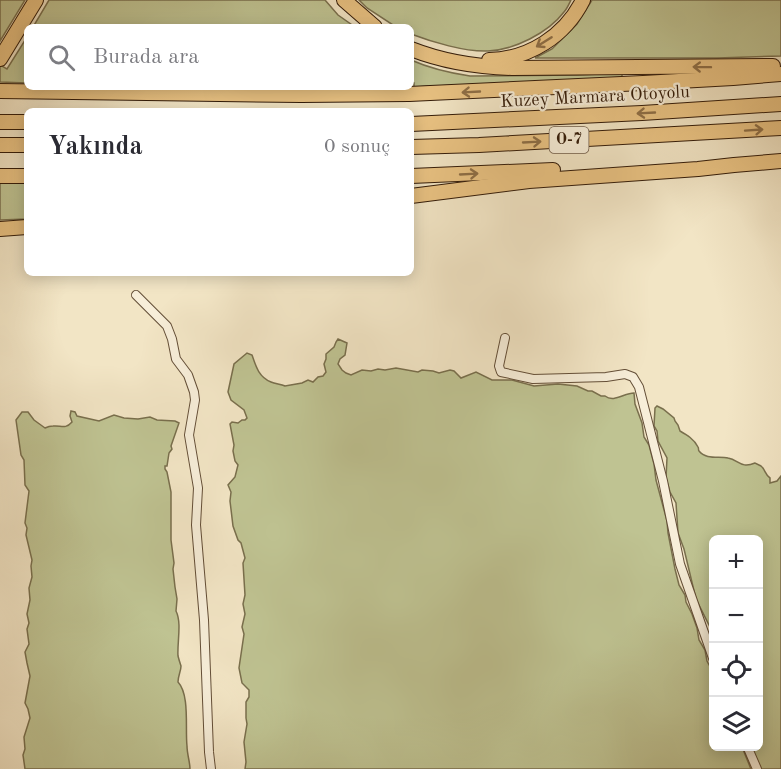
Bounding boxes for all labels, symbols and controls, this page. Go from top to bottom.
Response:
search box [24,24,414,90]
one-way arrow [536,37,553,49]
icon: search [45,41,78,74]
text: Burada ara [93,46,199,68]
one-way arrow [692,61,712,73]
street label: Kuzey Marmara Otoyolu [500,83,691,111]
one-way arrow [462,86,482,97]
one-way arrow [637,108,657,119]
one-way arrow [744,124,764,135]
road number: O-7 [550,127,588,153]
text: Yakında [48,134,143,160]
one-way arrow [522,136,542,147]
text: 0 sonuç [324,137,390,157]
one-way arrow [459,168,479,179]
map controls [709,535,763,751]
button: + [709,535,763,589]
button: − [709,589,763,643]
button: locate [709,643,763,697]
button: layers [709,697,763,751]

